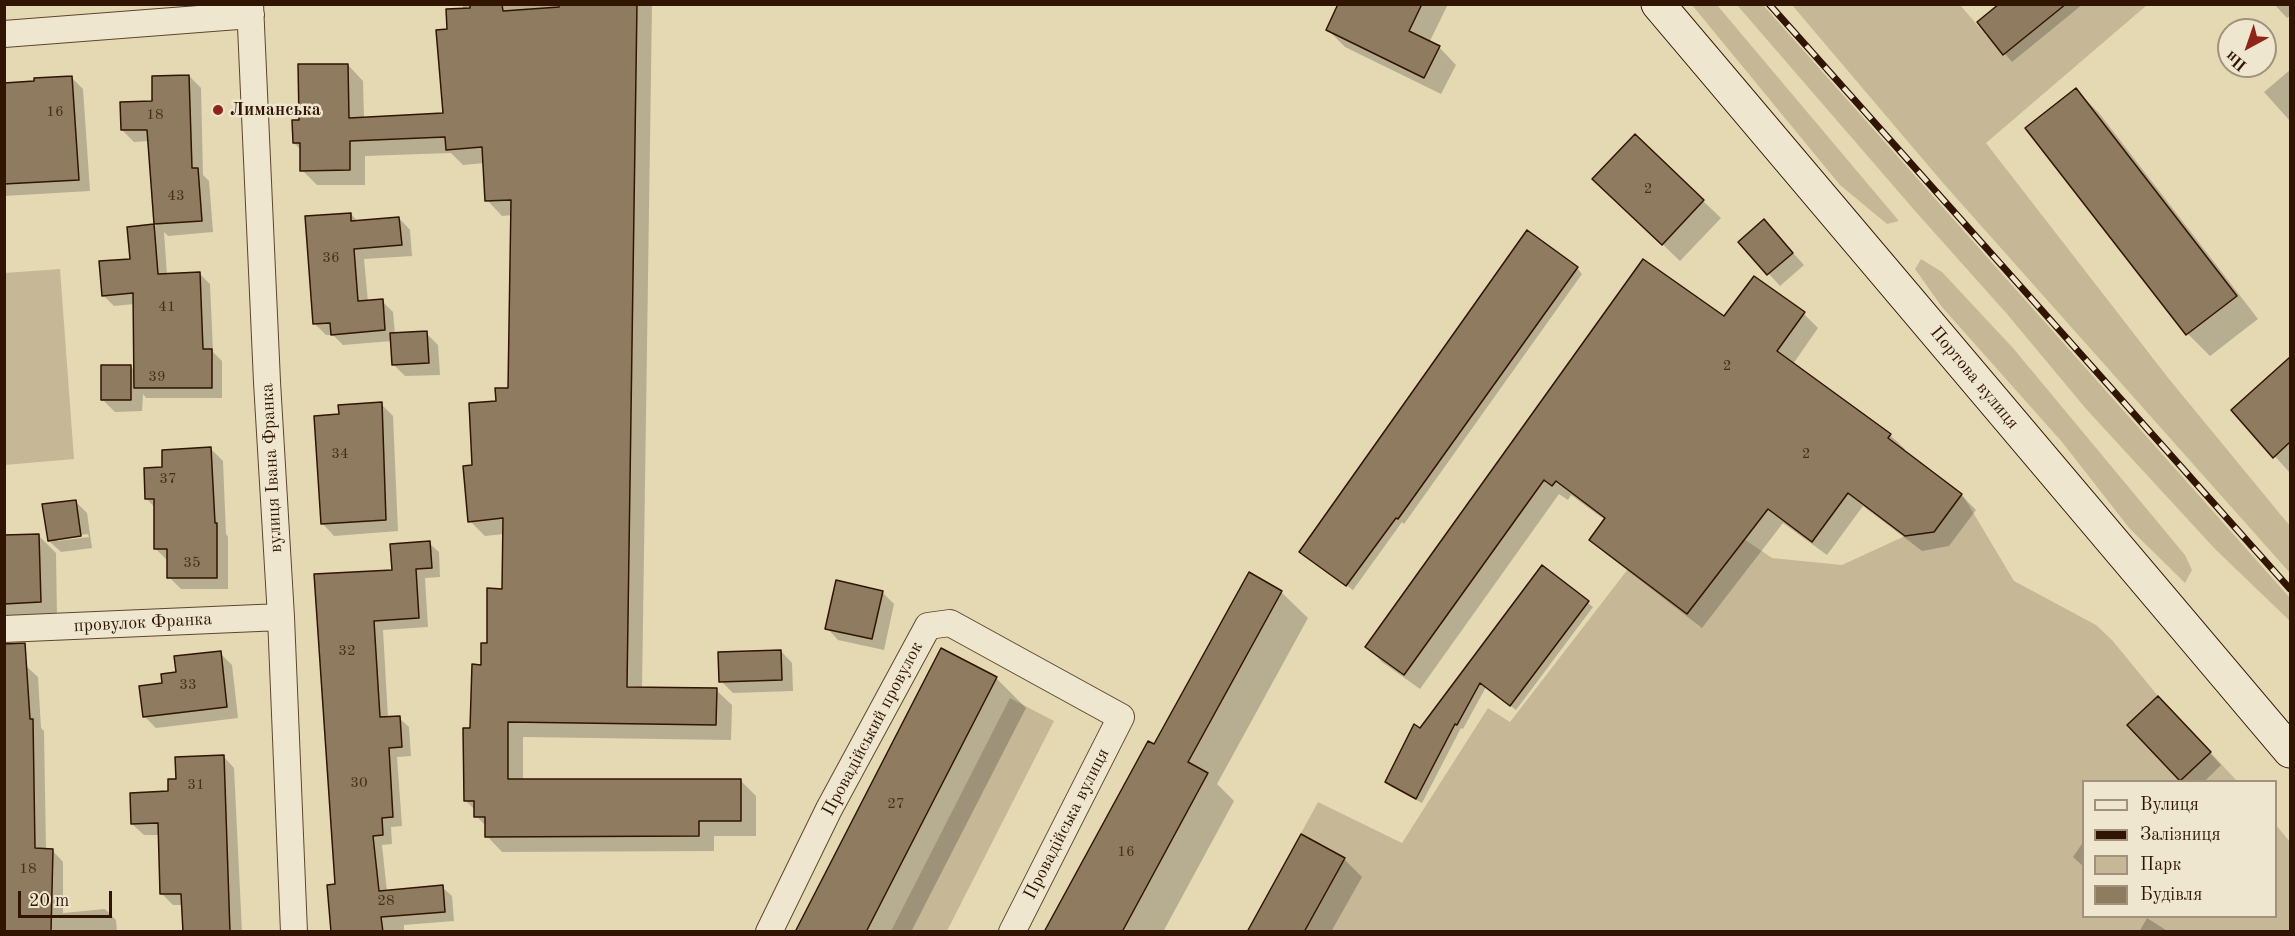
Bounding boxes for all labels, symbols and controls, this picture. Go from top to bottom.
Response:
north arrow [2217,18,2277,78]
text: Пн [2223,47,2250,73]
place label: Лиманська [230,99,321,121]
house number: 16 [46,103,64,121]
marker: Лиманська [211,103,225,117]
house number: 18 [146,106,164,124]
house number: 2 [1644,180,1652,198]
house number: 43 [167,187,185,205]
house number: 36 [322,249,340,267]
house number: 41 [158,298,176,316]
street label: Портова вулиця [1925,322,2023,434]
house number: 2 [1723,357,1731,375]
house number: 39 [148,368,166,386]
street label: вулиця Івана Франка [257,383,287,553]
house number: 34 [331,445,349,463]
house number: 2 [1802,445,1810,463]
house number: 37 [159,470,177,488]
house number: 35 [183,554,201,572]
street label: провулок Франка [73,609,213,637]
street label: Провадійський провулок [818,638,928,820]
house number: 32 [338,642,356,660]
house number: 33 [179,676,197,694]
street label: Провадійська вулиця [1020,745,1114,903]
house number: 30 [350,774,368,792]
house number: 31 [187,776,205,794]
legend [2082,780,2277,918]
house number: 27 [887,795,905,813]
text: Вулиця [2140,796,2199,814]
text: Залізниця [2140,826,2221,844]
house number: 16 [1117,843,1135,861]
text: Парк [2140,856,2181,874]
house number: 18 [19,860,37,878]
scale bar [21,879,116,917]
text: Будівля [2140,886,2202,904]
text: 20 m [29,892,69,910]
house number: 28 [377,892,395,910]

